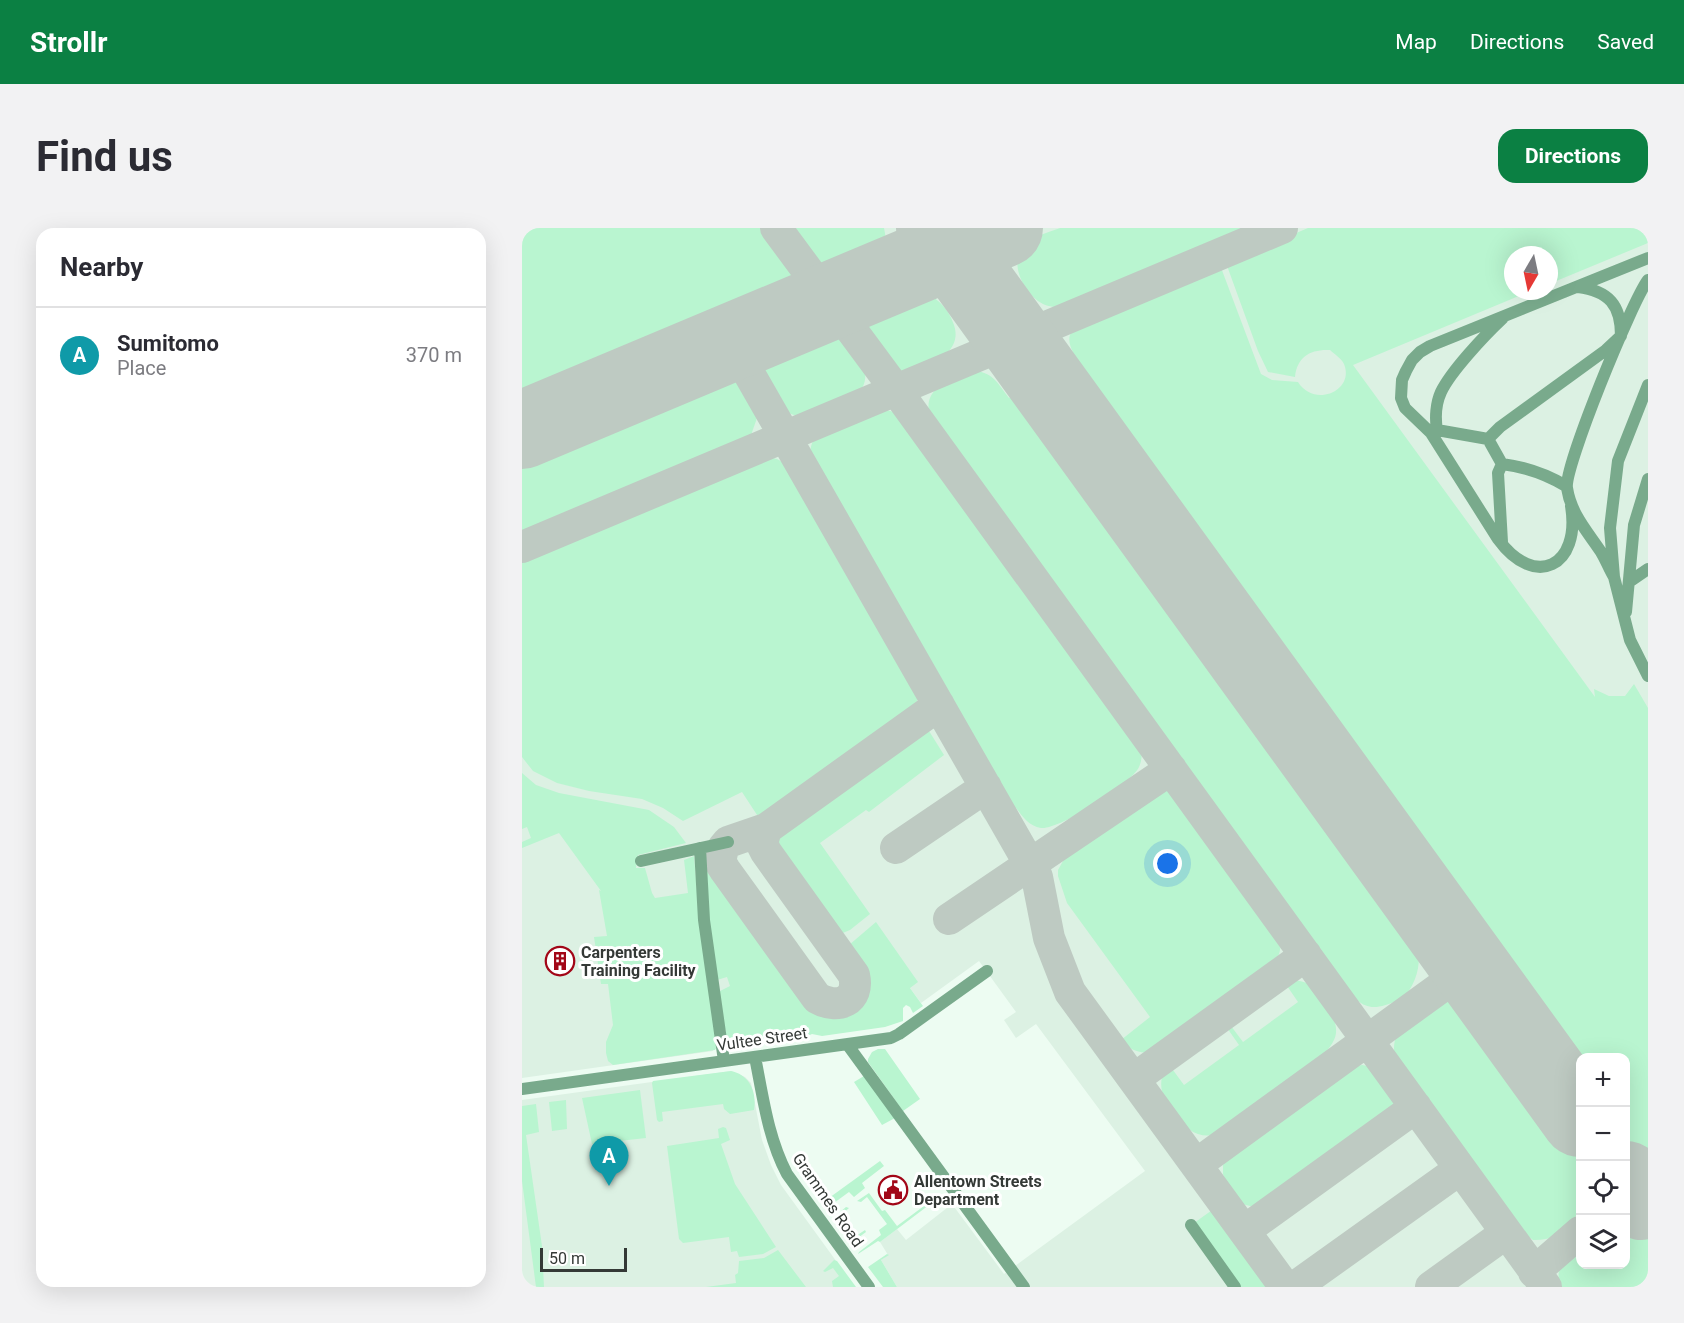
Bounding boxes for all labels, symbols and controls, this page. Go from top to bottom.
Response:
text: Strollr [30,26,107,59]
text: Map [1395,30,1437,54]
text: Directions [1470,30,1564,54]
text: Saved [1597,30,1654,54]
button: Directions [1498,129,1648,183]
text: Find us [36,132,173,181]
north arrow [1504,246,1558,300]
text: Nearby [60,252,143,282]
text: Sumitomo [117,331,219,356]
text: A [73,343,86,367]
text: 370 m [406,343,462,367]
text: Place [117,356,166,380]
your location [1153,849,1182,878]
place label: Carpenters Training Facility [581,943,697,980]
building icon: Carpenters Training Facility [544,945,576,977]
street label: Vultee Street [716,1023,808,1055]
map controls [1576,1053,1630,1269]
button: + [1576,1053,1630,1107]
button: − [1576,1107,1630,1161]
pin: A [590,1136,628,1186]
street label: Grammes Road [789,1149,867,1251]
button: locate [1576,1161,1630,1215]
place label: Allentown Streets Department [914,1172,1042,1209]
public building icon: Allentown Streets Department [877,1174,909,1206]
button: layers [1576,1215,1630,1269]
scale bar [540,1245,627,1272]
text: 50 m [549,1249,585,1268]

